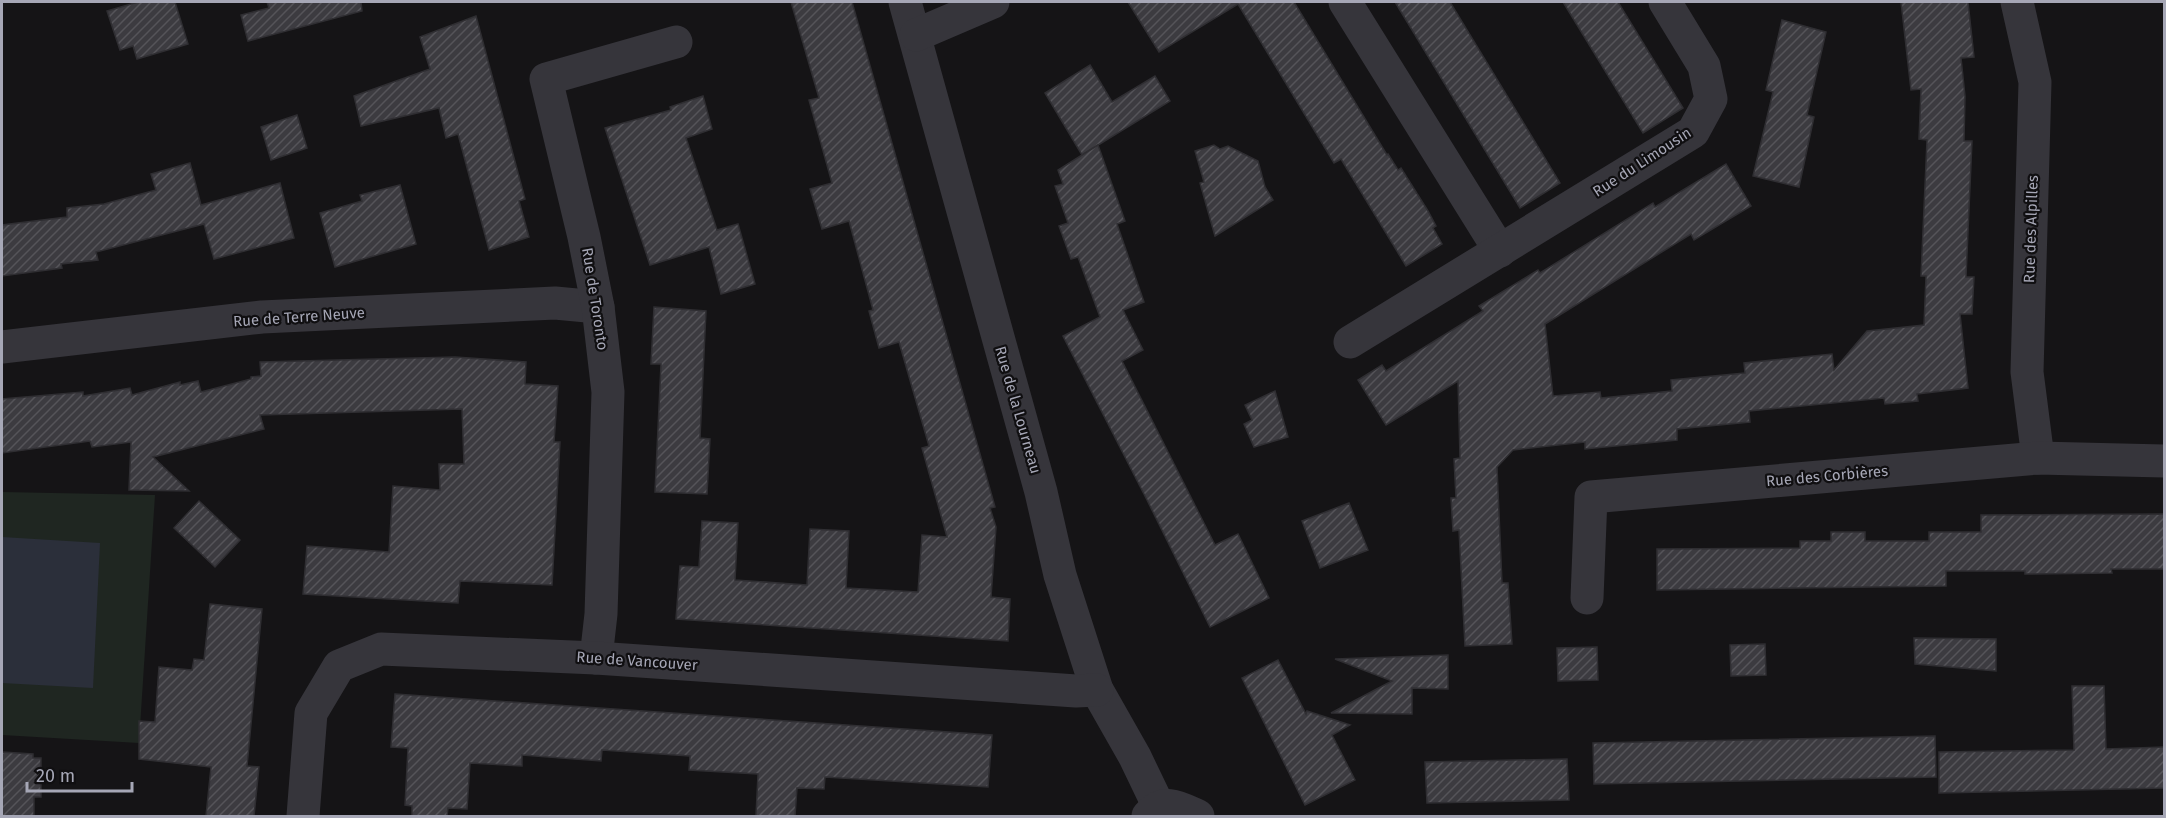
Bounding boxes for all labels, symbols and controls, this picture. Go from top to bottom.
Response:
street label: Rue du Limousin [1589,123,1695,201]
street label: Rue des Alpilles [2020,175,2042,283]
street label: Rue de Toronto [578,246,612,352]
street label: Rue de Terre Neuve [232,303,366,331]
street label: Rue de la Lourneau [991,344,1045,476]
street label: Rue des Corbières [1765,462,1889,490]
street label: Rue de Vancouver [576,648,698,674]
scale bar [27,755,132,793]
text: 20 m [36,765,75,787]

